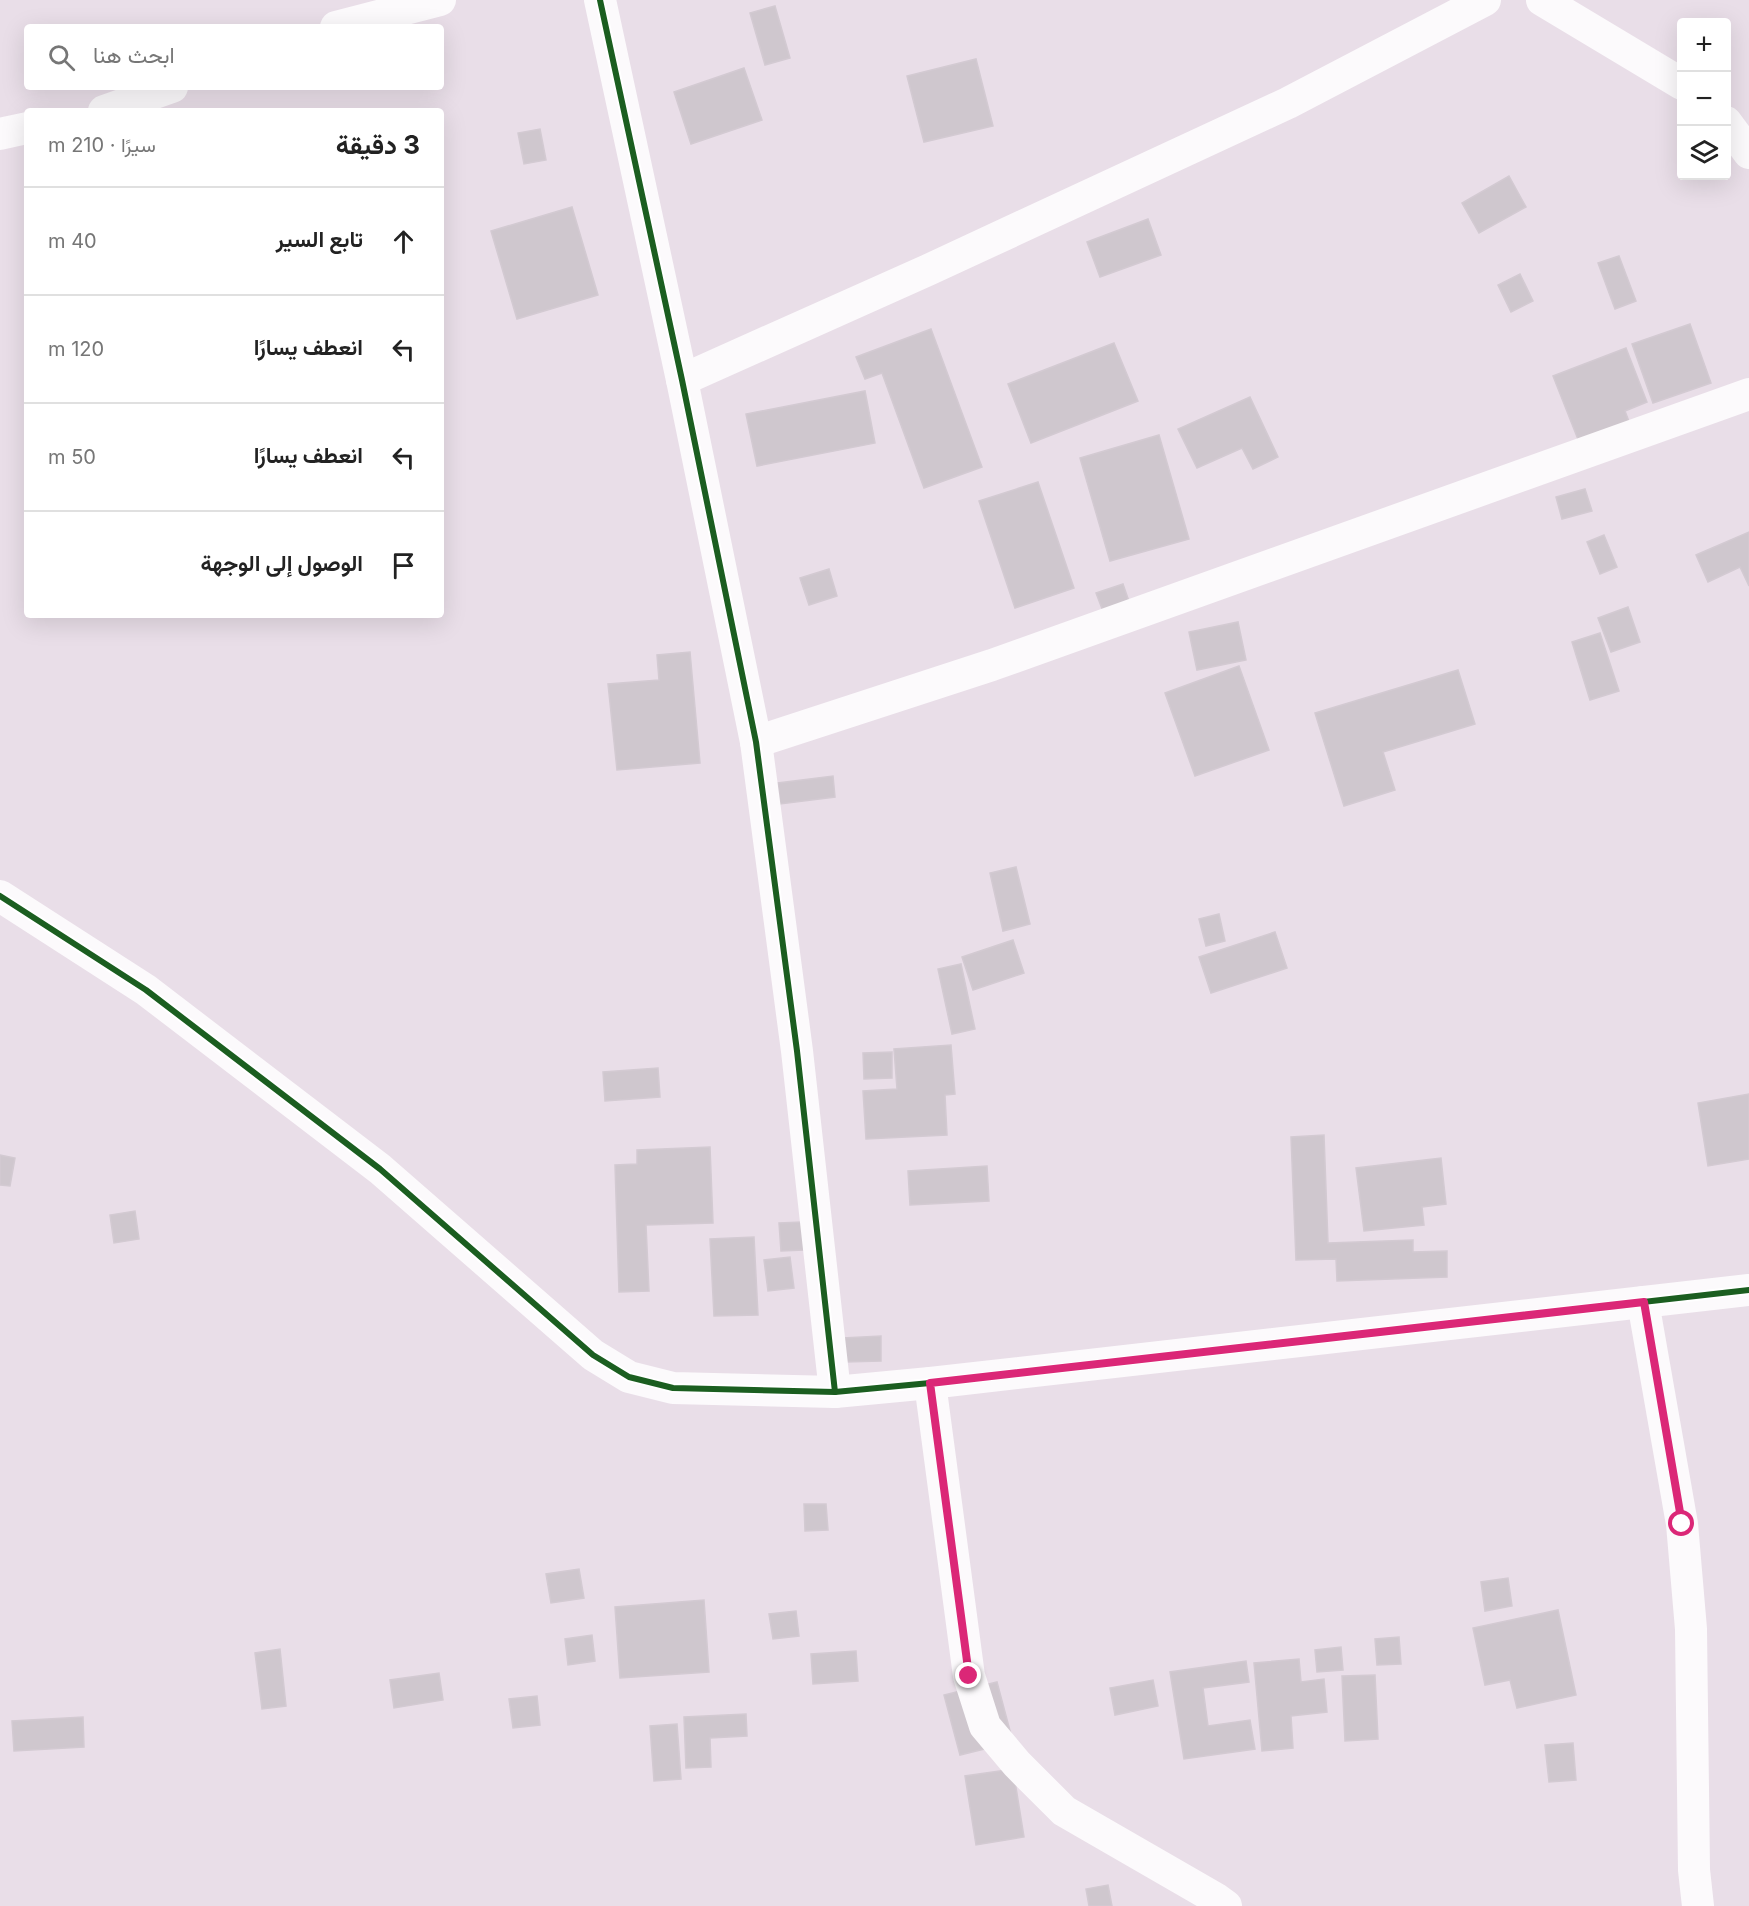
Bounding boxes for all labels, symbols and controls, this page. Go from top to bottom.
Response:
map controls [1677,18,1731,180]
button: + [1677,18,1731,72]
search box [24,24,444,90]
icon: search [45,41,78,74]
text: ابحث هنا [93,42,175,68]
button: − [1677,72,1731,126]
button: layers [1677,126,1731,180]
text: 3 دقيقة [336,129,420,160]
text: سيرًا · 210 m [48,133,156,157]
icon: ahead [387,225,420,258]
text: تابع السير [276,226,363,252]
text: 40 m [48,229,97,253]
icon: left [387,333,420,366]
text: انعطف يسارًا [254,334,363,360]
text: 120 m [48,337,104,361]
icon: left [387,441,420,474]
text: انعطف يسارًا [254,442,363,468]
text: 50 m [48,445,96,469]
icon: arrive [387,549,420,582]
text: الوصول إلى الوجهة [200,550,363,576]
route start [1668,1510,1694,1536]
route end [955,1662,981,1688]

